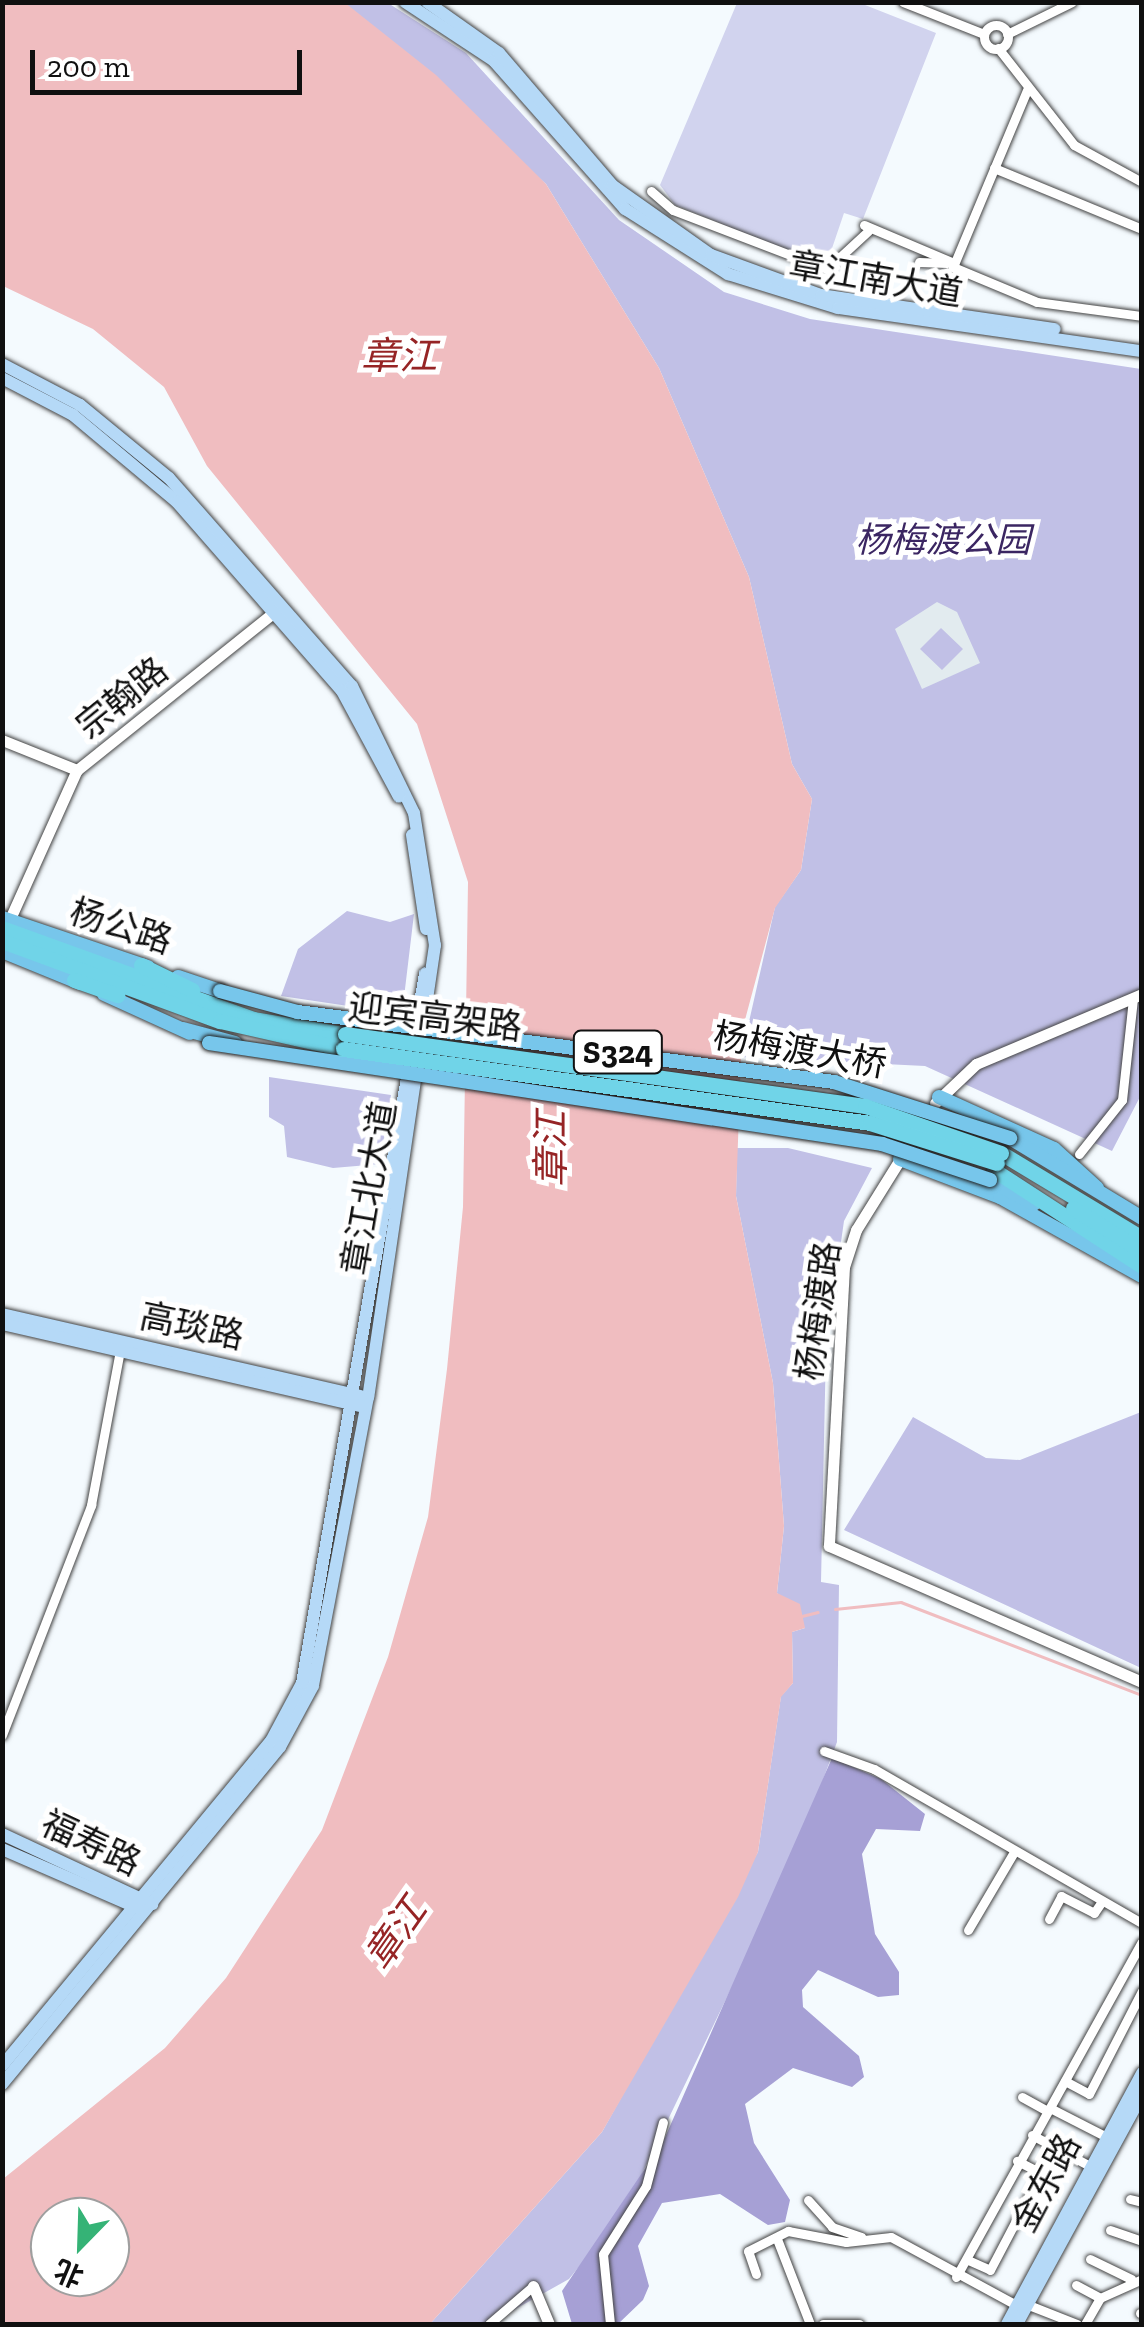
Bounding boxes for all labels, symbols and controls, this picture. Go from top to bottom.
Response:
scale bar [35,30,308,92]
text: 200 m [47,49,130,85]
street label: 章江南大道 [786,243,966,315]
water label: 章江 [361,334,437,380]
park label: 杨梅渡公园 [856,519,1030,561]
street label: 宗翰路 [68,649,176,747]
street label: 杨公路 [65,890,177,962]
street label: 迎宾高架路 [346,985,524,1049]
street label: 杨梅渡大桥 [710,1014,890,1086]
road number: S324 [570,1025,666,1079]
street label: 章江北大道 [333,1098,405,1278]
water label: 章江 [529,1111,575,1187]
street label: 杨梅渡路 [787,1239,849,1383]
street label: 高琰路 [136,1295,248,1357]
street label: 福寿路 [35,1802,147,1884]
water label: 章江 [356,1890,436,1978]
street label: 金东路 [1003,2127,1089,2239]
north arrow [30,2197,130,2297]
text: 北 [50,2253,88,2294]

